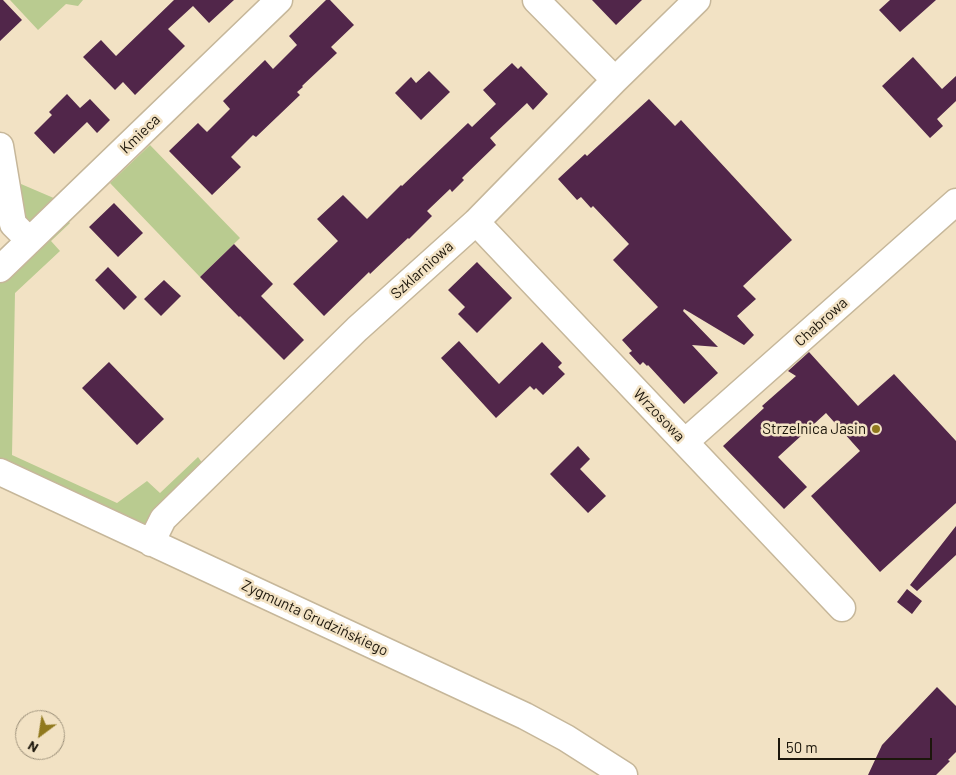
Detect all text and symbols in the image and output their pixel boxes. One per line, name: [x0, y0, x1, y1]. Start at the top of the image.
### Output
street label: Kmieca: [116, 111, 164, 157]
street label: Szklarniowa: [387, 237, 457, 303]
street label: Chabrowa: [791, 294, 851, 350]
street label: Wrzosowa: [629, 385, 689, 445]
place label: Strzelnica Jasin: [762, 420, 866, 438]
marker: Strzelnica Jasin: [870, 423, 882, 435]
street label: Zygmunta Grudzińskiego: [239, 576, 391, 660]
north arrow: [15, 710, 65, 760]
scale bar: [781, 728, 935, 760]
text: N: [24, 738, 41, 757]
text: 50 m: [786, 738, 818, 756]

